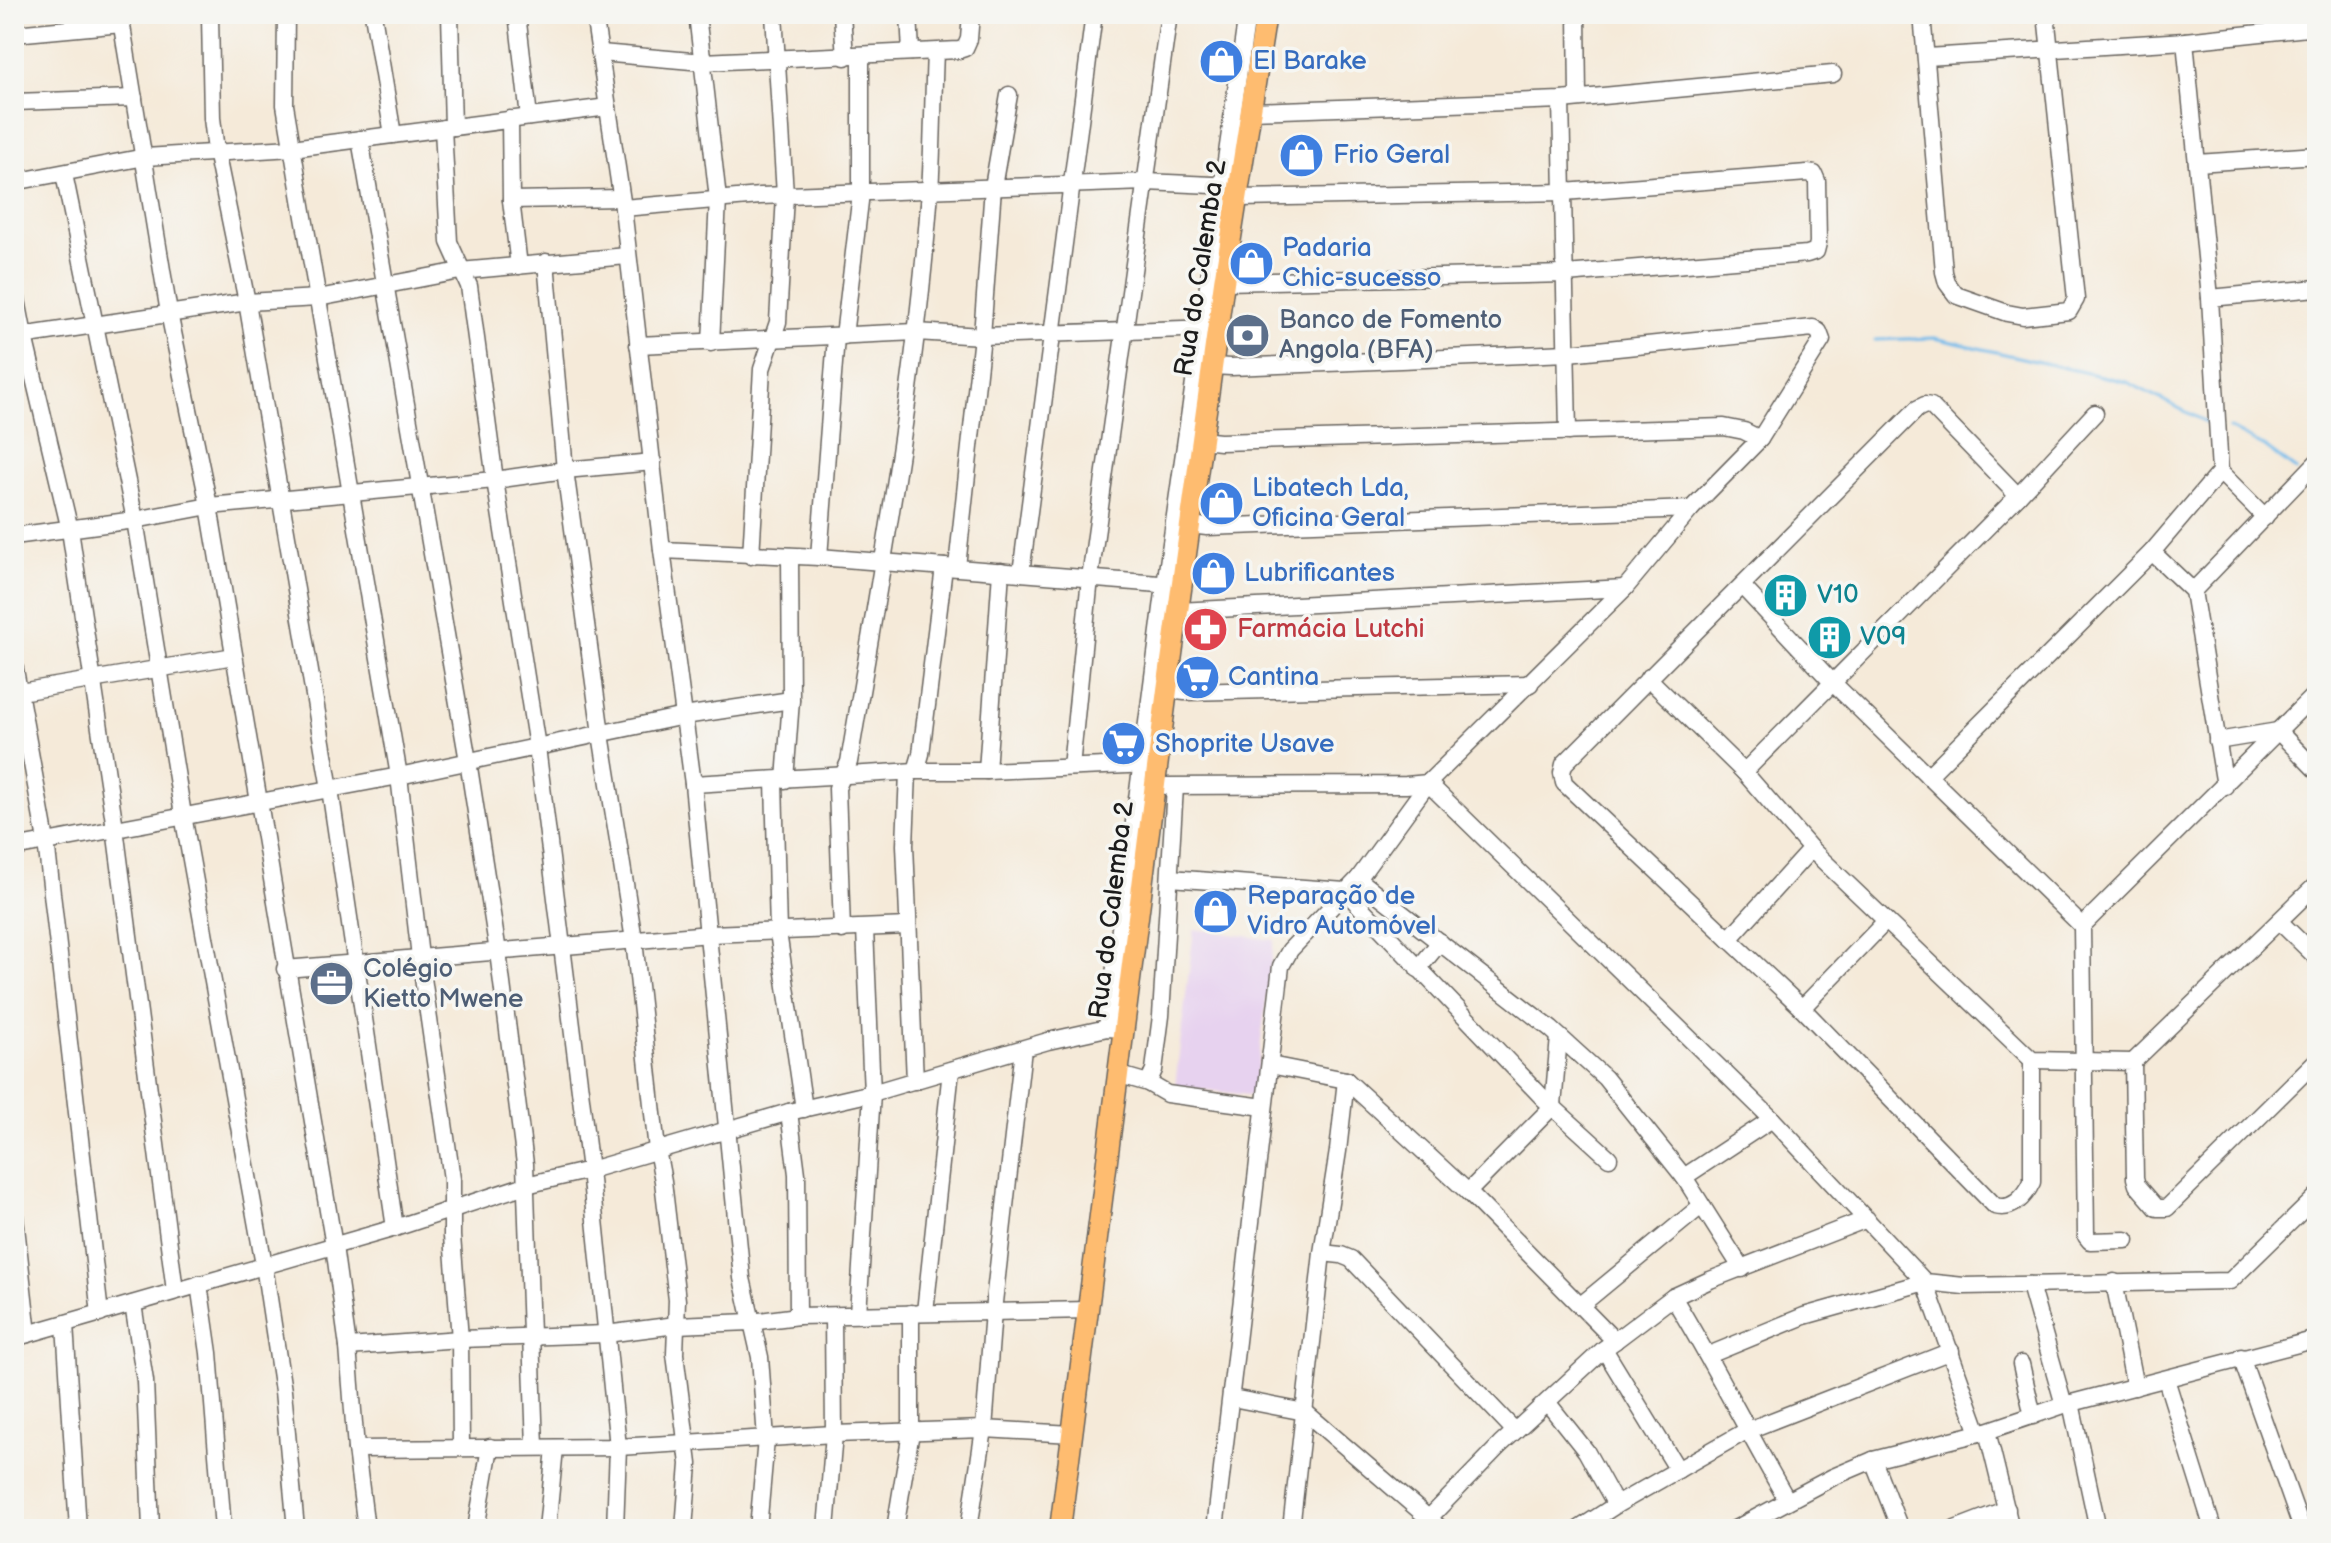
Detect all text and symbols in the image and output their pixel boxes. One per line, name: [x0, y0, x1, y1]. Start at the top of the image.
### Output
shop icon: El Barake: [1198, 37, 1246, 85]
place label: El Barake: [1253, 46, 1367, 77]
shop icon: Frio Geral: [1278, 131, 1326, 179]
place label: Frio Geral: [1333, 140, 1450, 171]
street label: Rua do Calemba 2: [1169, 157, 1234, 379]
place label: Padaria Chic-sucesso: [1282, 233, 1441, 294]
shop icon: Padaria Chic-sucesso: [1227, 239, 1275, 287]
place label: Banco de Fomento Angola (BFA): [1279, 305, 1502, 366]
bank icon: Banco de Fomento Angola (BFA): [1224, 311, 1272, 359]
place label: Libatech Lda, Oficina Geral: [1252, 473, 1409, 534]
shop icon: Libatech Lda, Oficina Geral: [1197, 479, 1245, 527]
shop icon: Lubrificantes: [1189, 549, 1237, 597]
place label: Lubrificantes: [1244, 558, 1395, 589]
building icon: V10: [1762, 571, 1810, 619]
place label: V10: [1817, 580, 1858, 611]
pharmacy icon: Farmácia Lutchi: [1182, 605, 1230, 653]
building icon: V09: [1805, 613, 1853, 661]
place label: Farmácia Lutchi: [1237, 614, 1425, 645]
place label: V09: [1860, 622, 1906, 653]
supermarket icon: Cantina: [1173, 653, 1221, 701]
place label: Cantina: [1228, 662, 1319, 693]
supermarket icon: Shoprite Usave: [1100, 720, 1148, 768]
place label: Shoprite Usave: [1155, 729, 1334, 760]
street label: Rua do Calemba 2: [1083, 799, 1141, 1021]
place label: Reparação de Vidro Automóvel: [1247, 881, 1436, 942]
shop icon: Reparação de Vidro Automóvel: [1192, 887, 1240, 935]
place label: Colégio Kietto Mwene: [363, 954, 523, 1015]
office icon: Colégio Kietto Mwene: [308, 960, 356, 1008]

